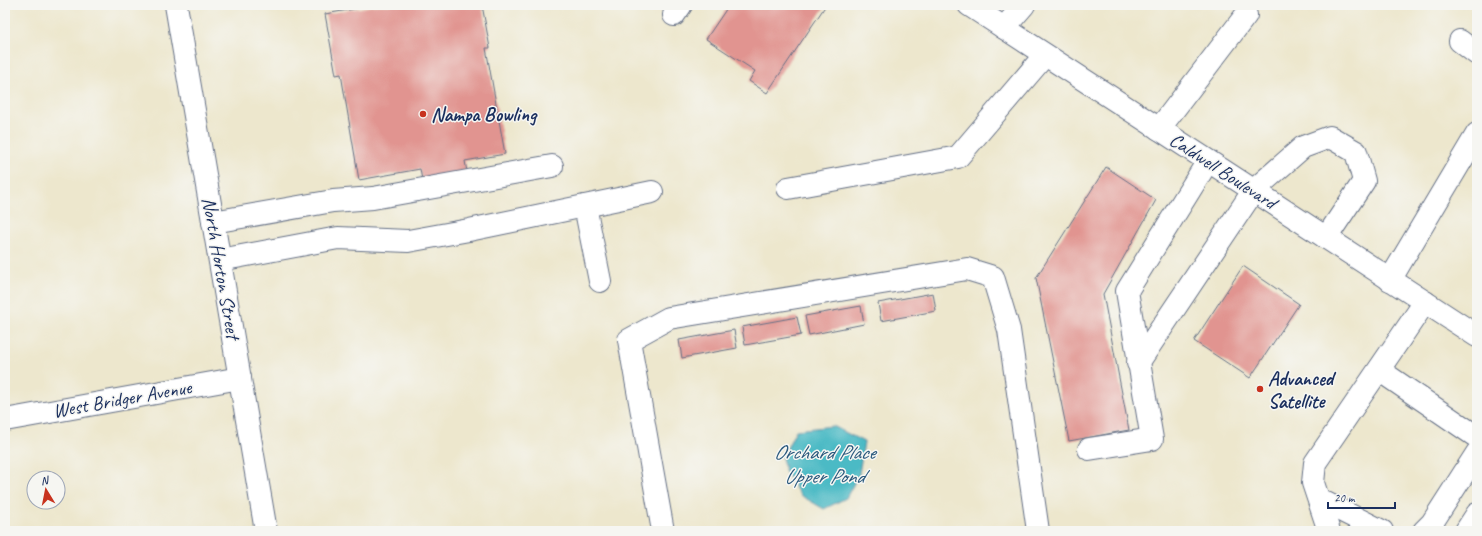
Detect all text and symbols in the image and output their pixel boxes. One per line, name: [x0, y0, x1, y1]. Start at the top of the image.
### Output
place label: Nampa Bowling: [431, 102, 538, 127]
marker: Nampa Bowling: [418, 109, 428, 119]
street label: Caldwell Boulevard: [1165, 127, 1284, 217]
street label: North Horton Street: [196, 195, 246, 344]
place label: Advanced Satellite: [1268, 366, 1337, 414]
street label: West Bridger Avenue: [51, 374, 195, 423]
marker: Advanced Satellite: [1255, 384, 1265, 394]
water label: Orchard Place Upper Pond: [774, 439, 878, 489]
north arrow: [26, 470, 66, 510]
text: N: [40, 472, 51, 488]
scale bar: [1328, 484, 1395, 510]
text: 20 m: [1334, 490, 1356, 506]

